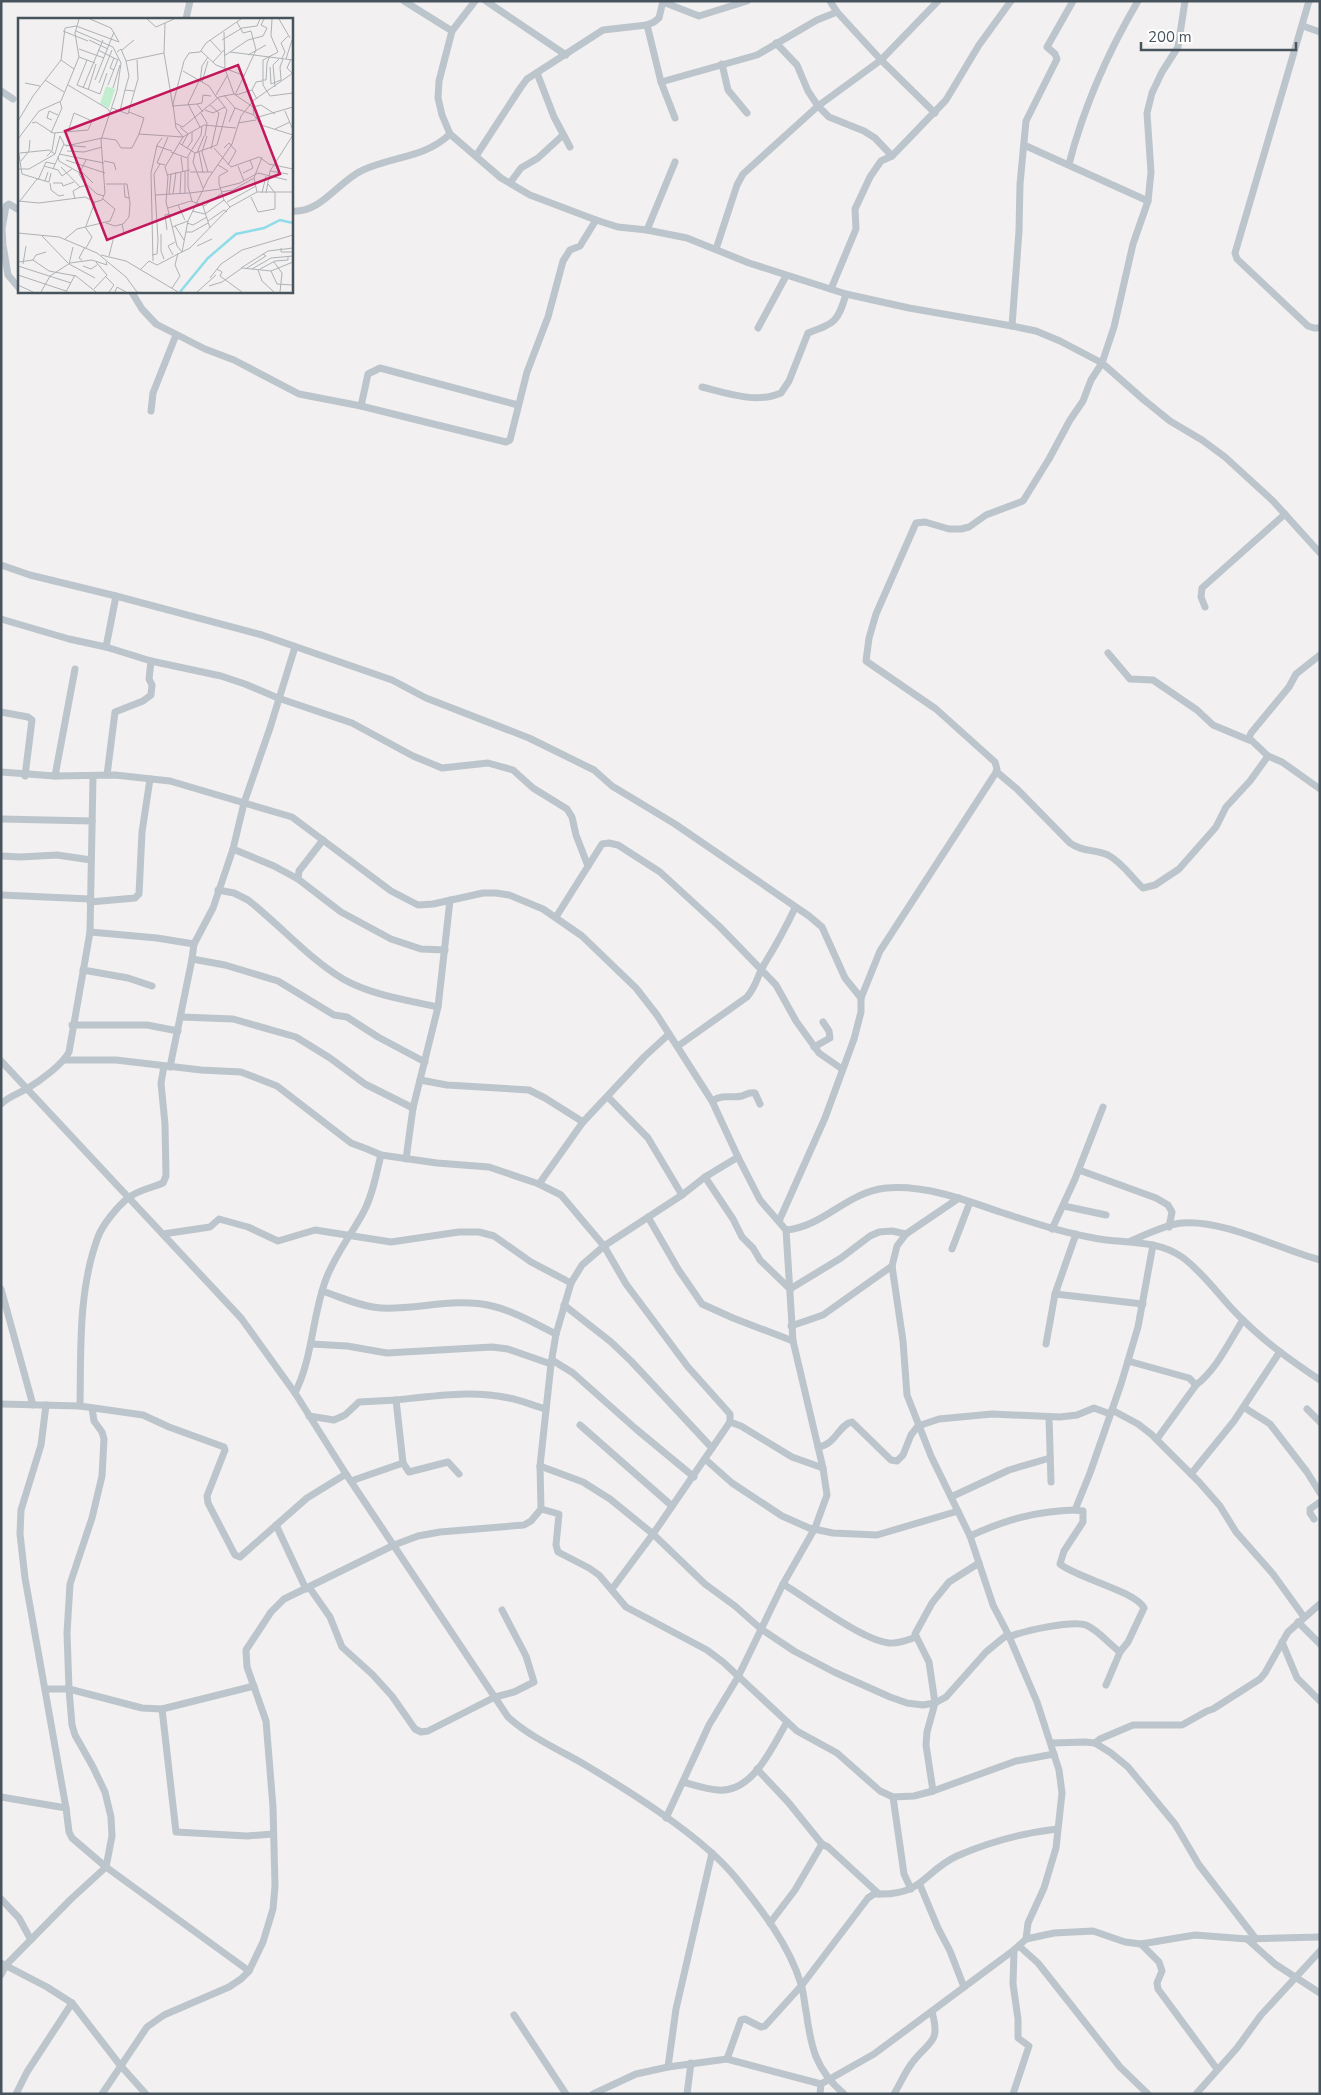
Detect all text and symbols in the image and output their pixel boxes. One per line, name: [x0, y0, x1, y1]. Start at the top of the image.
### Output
inset map: [18, 18, 292, 292]
scale bar: [1141, 20, 1296, 52]
text: 200 m: [1148, 27, 1192, 47]

